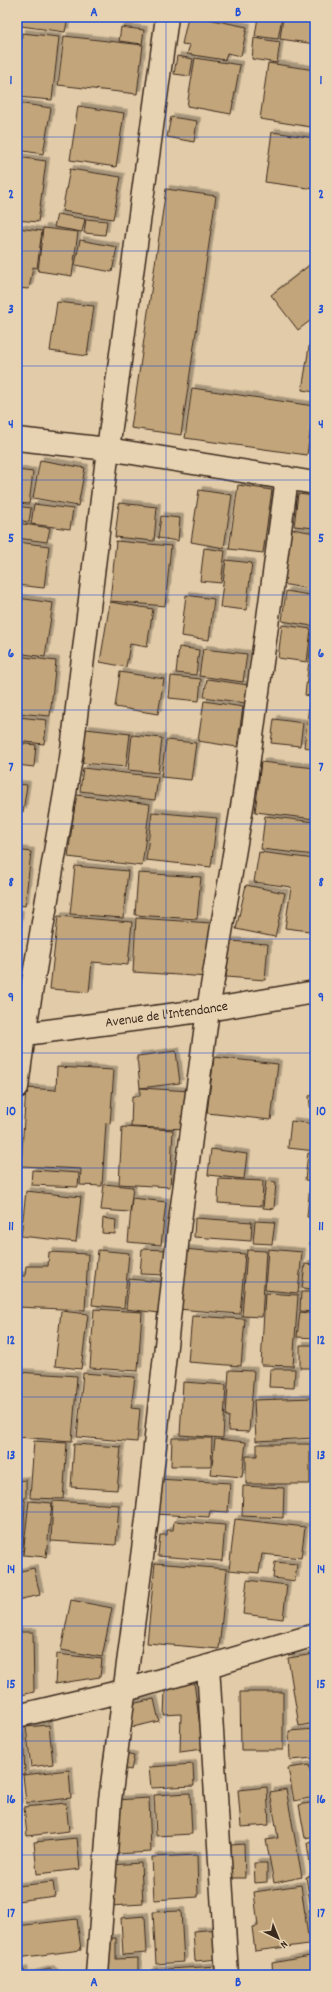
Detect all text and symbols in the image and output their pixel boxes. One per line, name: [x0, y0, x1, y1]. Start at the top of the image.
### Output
text: A: [90, 4, 98, 23]
text: B: [235, 4, 241, 23]
text: 1: [10, 72, 13, 91]
text: 1: [320, 72, 323, 91]
text: 2: [8, 186, 14, 205]
text: 2: [318, 186, 324, 205]
text: 3: [8, 301, 14, 320]
text: 3: [318, 301, 324, 320]
text: 4: [8, 416, 14, 435]
text: 4: [318, 416, 324, 435]
text: 5: [8, 530, 14, 549]
text: 5: [318, 530, 324, 549]
text: 6: [8, 645, 15, 664]
text: 6: [318, 645, 325, 664]
text: 7: [9, 759, 14, 778]
text: 7: [319, 759, 324, 778]
text: 8: [8, 874, 14, 893]
text: 8: [318, 874, 324, 893]
text: 9: [8, 989, 14, 1008]
text: 9: [318, 989, 324, 1008]
street label: Avenue de l'Intendance: [104, 997, 230, 1033]
text: 10: [6, 1103, 16, 1122]
text: 10: [316, 1103, 326, 1122]
text: 11: [8, 1218, 14, 1237]
text: 11: [318, 1218, 324, 1237]
text: 12: [7, 1332, 16, 1351]
text: 12: [317, 1332, 326, 1351]
text: 13: [7, 1447, 16, 1466]
text: 13: [317, 1447, 326, 1466]
text: 14: [7, 1561, 15, 1580]
text: 14: [317, 1561, 325, 1580]
text: 15: [7, 1676, 15, 1695]
text: 15: [317, 1676, 325, 1695]
text: 16: [6, 1791, 16, 1810]
text: 16: [316, 1791, 326, 1810]
text: 17: [7, 1905, 15, 1924]
text: 17: [317, 1905, 325, 1924]
north arrow: [258, 1918, 298, 1958]
text: N: [276, 1936, 291, 1952]
text: A: [90, 1974, 98, 1992]
text: B: [235, 1974, 241, 1992]

